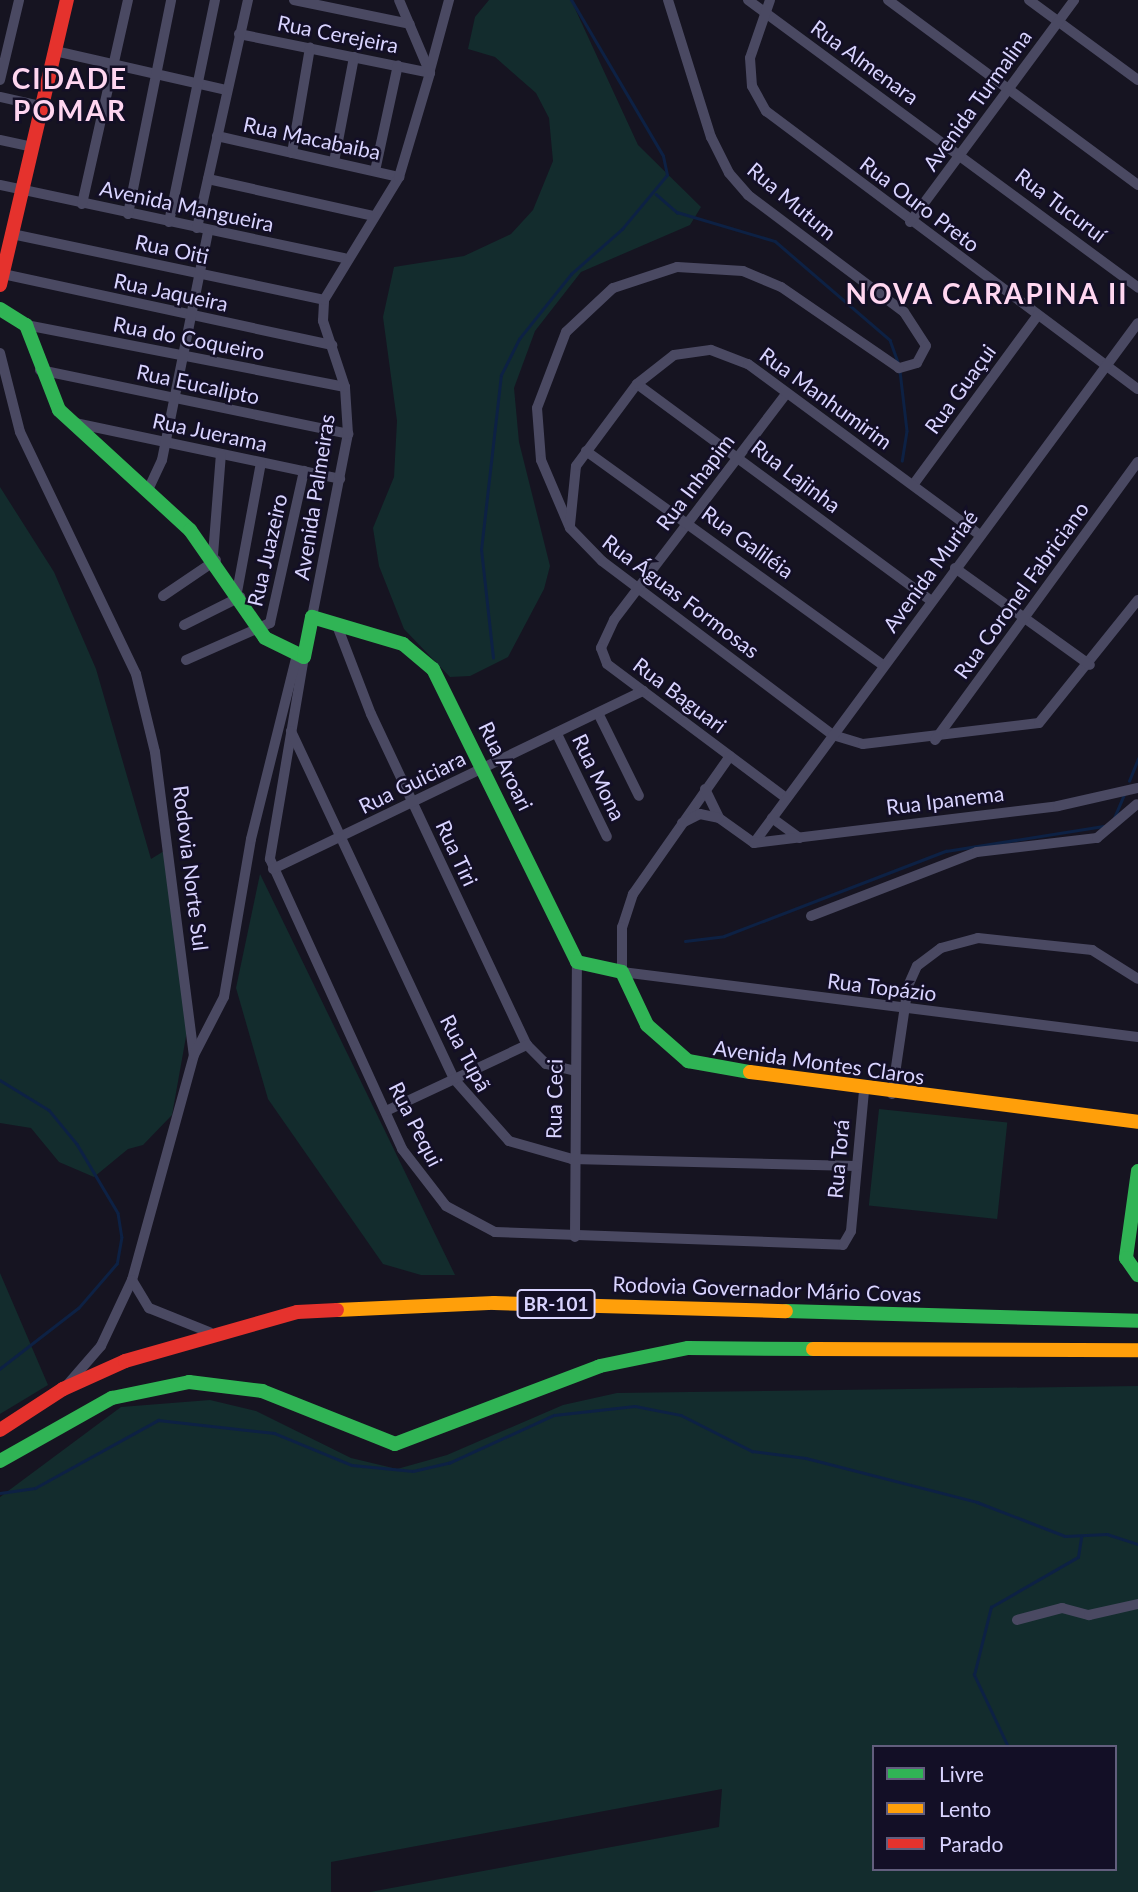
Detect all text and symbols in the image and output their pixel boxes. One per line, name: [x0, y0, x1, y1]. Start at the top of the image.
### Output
street label: Rua Cerejeira: [275, 10, 401, 58]
street label: Rua Almenara: [806, 14, 924, 110]
street label: Avenida Turmalina: [917, 24, 1037, 176]
district label: CIDADE POMAR: [13, 61, 127, 127]
street label: Rua Macabaiba: [241, 111, 383, 165]
street label: Rua Ouro Preto: [855, 151, 985, 257]
street label: Rua Mutum: [743, 157, 841, 245]
street label: Rua Tucuruí: [1010, 162, 1112, 248]
street label: Avenida Mangueira: [98, 175, 276, 237]
street label: Rua Oiti: [133, 229, 211, 269]
street label: Rua Jaqueira: [111, 268, 231, 316]
district label: NOVA CARAPINA II: [846, 276, 1128, 310]
street label: Rua do Coqueiro: [111, 311, 267, 365]
street label: Rua Guaçui: [919, 339, 1001, 439]
street label: Rua Manhumirim: [755, 342, 897, 454]
street label: Rua Eucalipto: [134, 359, 262, 409]
street label: Rua Juerama: [150, 407, 270, 457]
street label: Avenida Palmeiras: [288, 412, 340, 582]
street label: Rua Inhapim: [651, 429, 739, 535]
street label: Rua Lajinha: [746, 434, 846, 518]
street label: Rua Juazeiro: [242, 491, 292, 609]
street label: Rua Coronel Fabriciano: [948, 497, 1094, 683]
street label: Rua Galiléia: [697, 500, 799, 584]
street label: Avenida Muriaé: [877, 505, 983, 637]
street label: Rua Águas Formosas: [597, 529, 765, 663]
street label: Rua Baguari: [629, 652, 731, 738]
street label: Rua Aroari: [473, 717, 539, 815]
street label: Rua Mona: [567, 729, 631, 825]
street label: Rua Guiciara: [355, 745, 469, 819]
street label: Rua Ipanema: [885, 780, 1005, 820]
street label: Rodovia Norte Sul: [168, 784, 214, 952]
street label: Rua Tiri: [431, 816, 483, 890]
street label: Rua Topázio: [826, 968, 938, 1006]
street label: Rua Tupã: [435, 1010, 497, 1096]
street label: Avenida Montes Claros: [712, 1035, 926, 1089]
street label: Rua Ceci: [541, 1059, 567, 1139]
street label: Rua Pequi: [384, 1077, 448, 1171]
street label: Rua Torá: [822, 1118, 854, 1200]
street label: Rodovia Governador Mário Covas: [612, 1271, 922, 1307]
road number: BR-101: [516, 1288, 596, 1320]
legend: [872, 1745, 1117, 1871]
text: Livre: [939, 1761, 984, 1786]
text: Lento: [939, 1796, 991, 1821]
text: Parado: [939, 1831, 1003, 1856]

